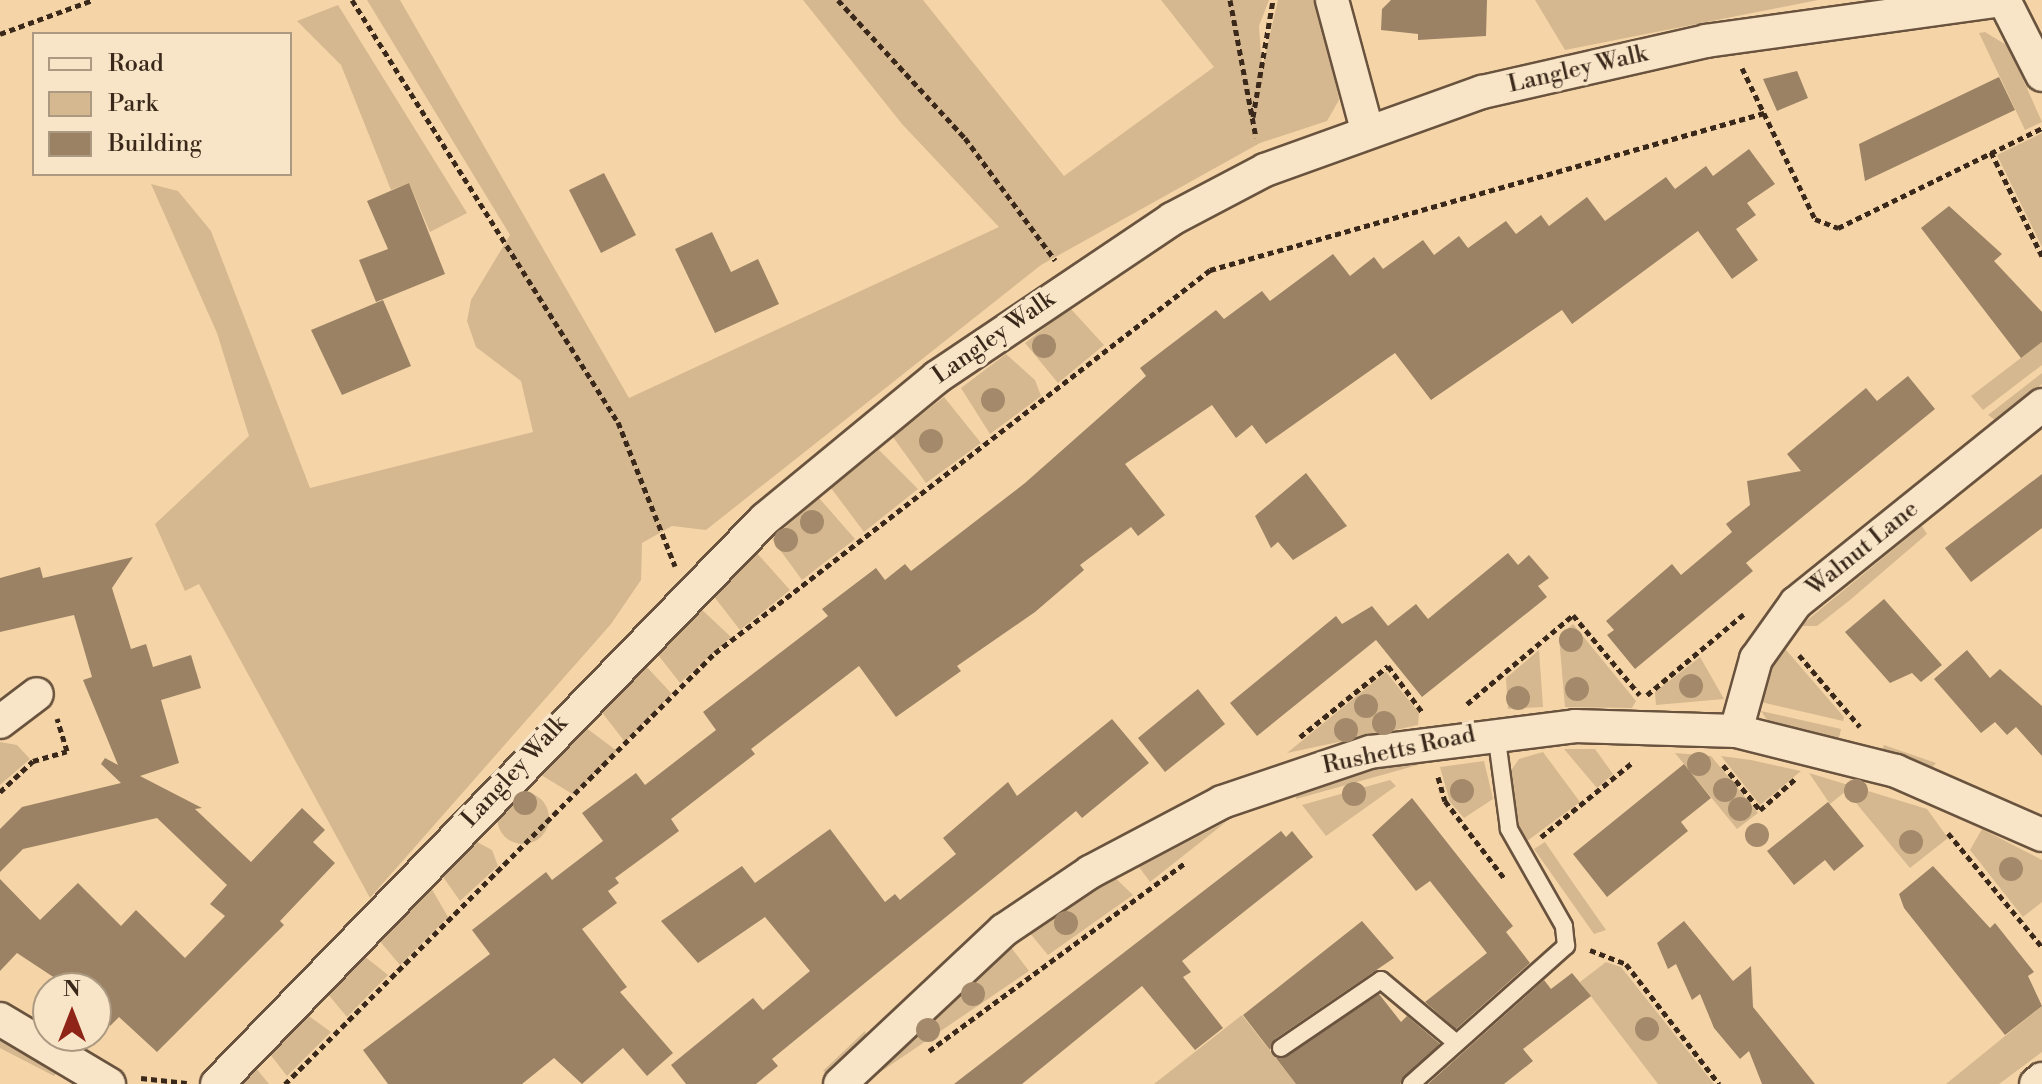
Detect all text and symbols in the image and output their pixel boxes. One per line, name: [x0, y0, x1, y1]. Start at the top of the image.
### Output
legend: [32, 32, 292, 176]
street label: Langley Walk: [1505, 40, 1651, 100]
text: Road: [108, 49, 164, 79]
text: Park: [108, 89, 158, 119]
text: Building: [108, 129, 202, 159]
street label: Langley Walk: [927, 285, 1061, 391]
street label: Walnut Lane: [1801, 495, 1925, 603]
street label: Langley Walk: [456, 710, 574, 834]
street label: Rushetts Road: [1320, 721, 1478, 781]
north arrow: [32, 972, 112, 1052]
text: N: [63, 976, 81, 1003]

